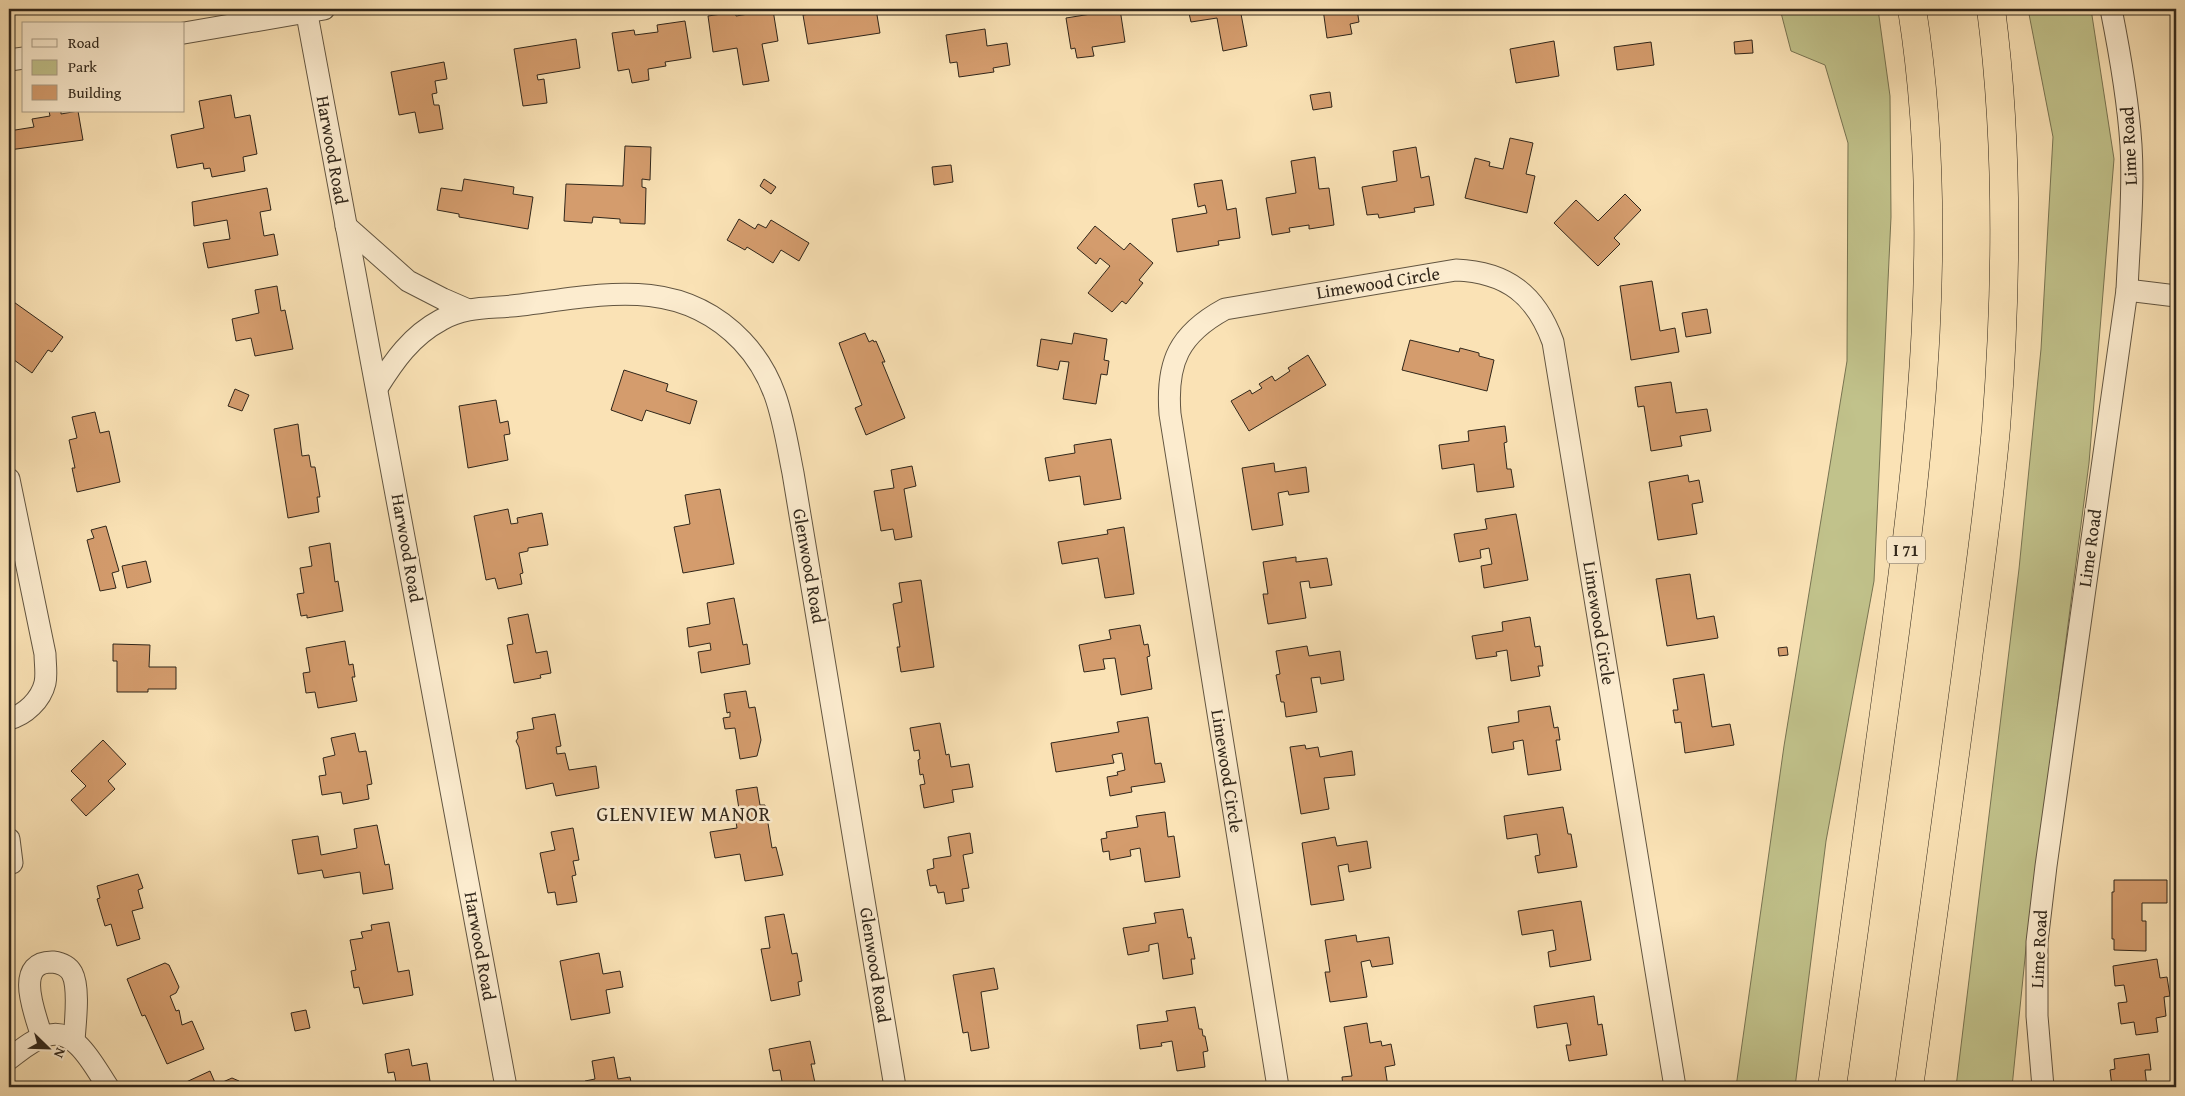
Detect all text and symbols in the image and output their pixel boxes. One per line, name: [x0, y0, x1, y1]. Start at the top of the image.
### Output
legend: [22, 22, 185, 112]
text: Road: [68, 32, 99, 53]
text: Park: [68, 56, 97, 77]
text: Building: [68, 82, 122, 103]
street label: Harwood Road: [310, 93, 355, 207]
street label: Lime Road: [2113, 106, 2144, 186]
street label: Limewood Circle: [1314, 259, 1442, 306]
street label: Harwood Road: [385, 491, 430, 605]
street label: Glenwood Road: [786, 506, 833, 626]
street label: Lime Road: [2071, 507, 2108, 589]
road number: I 71: [1887, 536, 1925, 564]
street label: Limewood Circle: [1576, 559, 1623, 687]
street label: Limewood Circle: [1204, 707, 1251, 835]
district label: GLENVIEW MANOR: [597, 799, 771, 828]
street label: Harwood Road: [458, 889, 503, 1003]
street label: Glenwood Road: [853, 905, 898, 1025]
street label: Lime Road: [2023, 909, 2054, 989]
north arrow: [22, 1024, 72, 1074]
text: N: [49, 1045, 71, 1062]

